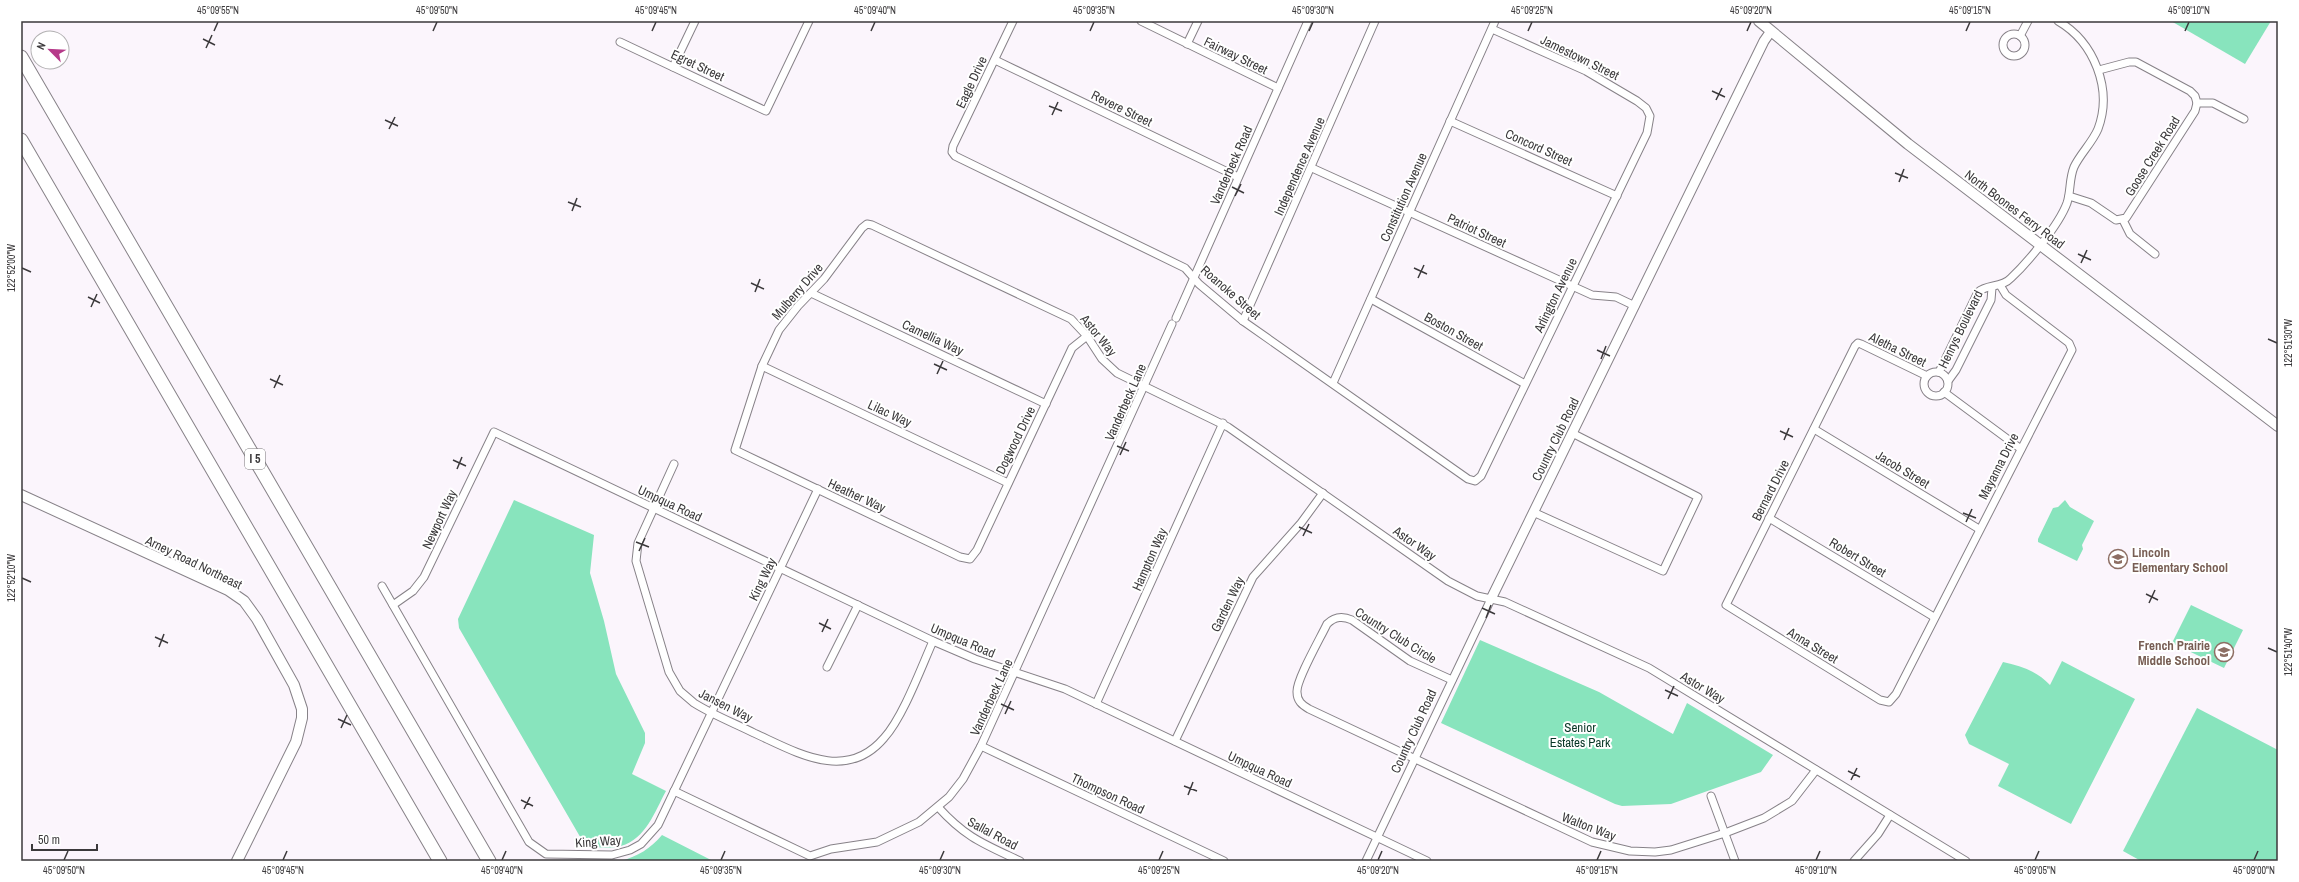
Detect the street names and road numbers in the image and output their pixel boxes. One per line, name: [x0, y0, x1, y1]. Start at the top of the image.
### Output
street label: Jamestown Street: [1538, 31, 1622, 84]
street label: Fairway Street: [1201, 33, 1270, 78]
street label: Egret Street: [668, 46, 727, 85]
street label: Eagle Drive: [952, 53, 991, 111]
street label: Revere Street: [1088, 86, 1155, 131]
street label: Goose Creek Road: [2121, 113, 2184, 199]
street label: Independence Avenue: [1270, 114, 1329, 218]
street label: Vanderbeck Road: [1206, 123, 1256, 207]
street label: Concord Street: [1503, 125, 1575, 170]
street label: Constitution Avenue: [1376, 150, 1431, 244]
street label: North Boones Ferry Road: [1961, 166, 2068, 253]
street label: Patriot Street: [1445, 209, 1509, 251]
street label: Arlington Avenue: [1530, 255, 1581, 336]
street label: Mulberry Drive: [768, 259, 827, 323]
street label: Roanoke Street: [1197, 262, 1264, 323]
street label: Henrys Boulevard: [1934, 287, 1987, 371]
street label: Boston Street: [1421, 308, 1486, 355]
street label: Astor Way: [1076, 310, 1121, 360]
street label: Camellia Way: [899, 316, 967, 359]
street label: Aletha Street: [1865, 328, 1929, 371]
street label: Vanderbeck Lane: [1101, 361, 1150, 443]
street label: Country Club Road: [1528, 395, 1583, 484]
street label: Lilac Way: [865, 396, 915, 431]
street label: Dogwood Drive: [992, 403, 1039, 477]
street label: Mayanna Drive: [1974, 430, 2022, 502]
street label: Jacob Street: [1873, 447, 1933, 492]
road number: I 5: [245, 449, 265, 469]
street label: Bernard Drive: [1748, 457, 1793, 524]
street label: Heather Way: [825, 475, 889, 516]
street label: Umpqua Road: [635, 481, 705, 526]
street label: Newport Way: [418, 486, 461, 552]
street label: Astor Way: [1389, 522, 1440, 565]
street label: Hampton Way: [1128, 524, 1171, 593]
street label: Arney Road Northeast: [142, 531, 245, 593]
street label: Robert Street: [1826, 534, 1889, 581]
street label: King Way: [745, 554, 780, 604]
street label: Garden Way: [1207, 573, 1248, 635]
street label: Country Club Circle: [1352, 604, 1440, 667]
street label: Umpqua Road: [928, 619, 998, 662]
street label: Anna Street: [1783, 623, 1841, 667]
street label: Vanderbeck Lane: [966, 656, 1017, 738]
street label: Astor Way: [1677, 667, 1729, 708]
street label: Jansen Way: [696, 685, 756, 727]
street label: Country Club Road: [1387, 686, 1440, 776]
street label: Umpqua Road: [1225, 747, 1295, 792]
street label: Thompson Road: [1068, 769, 1147, 818]
street label: Walton Way: [1559, 808, 1619, 845]
street label: Sallal Road: [965, 813, 1021, 854]
street label: King Way: [575, 831, 622, 852]

